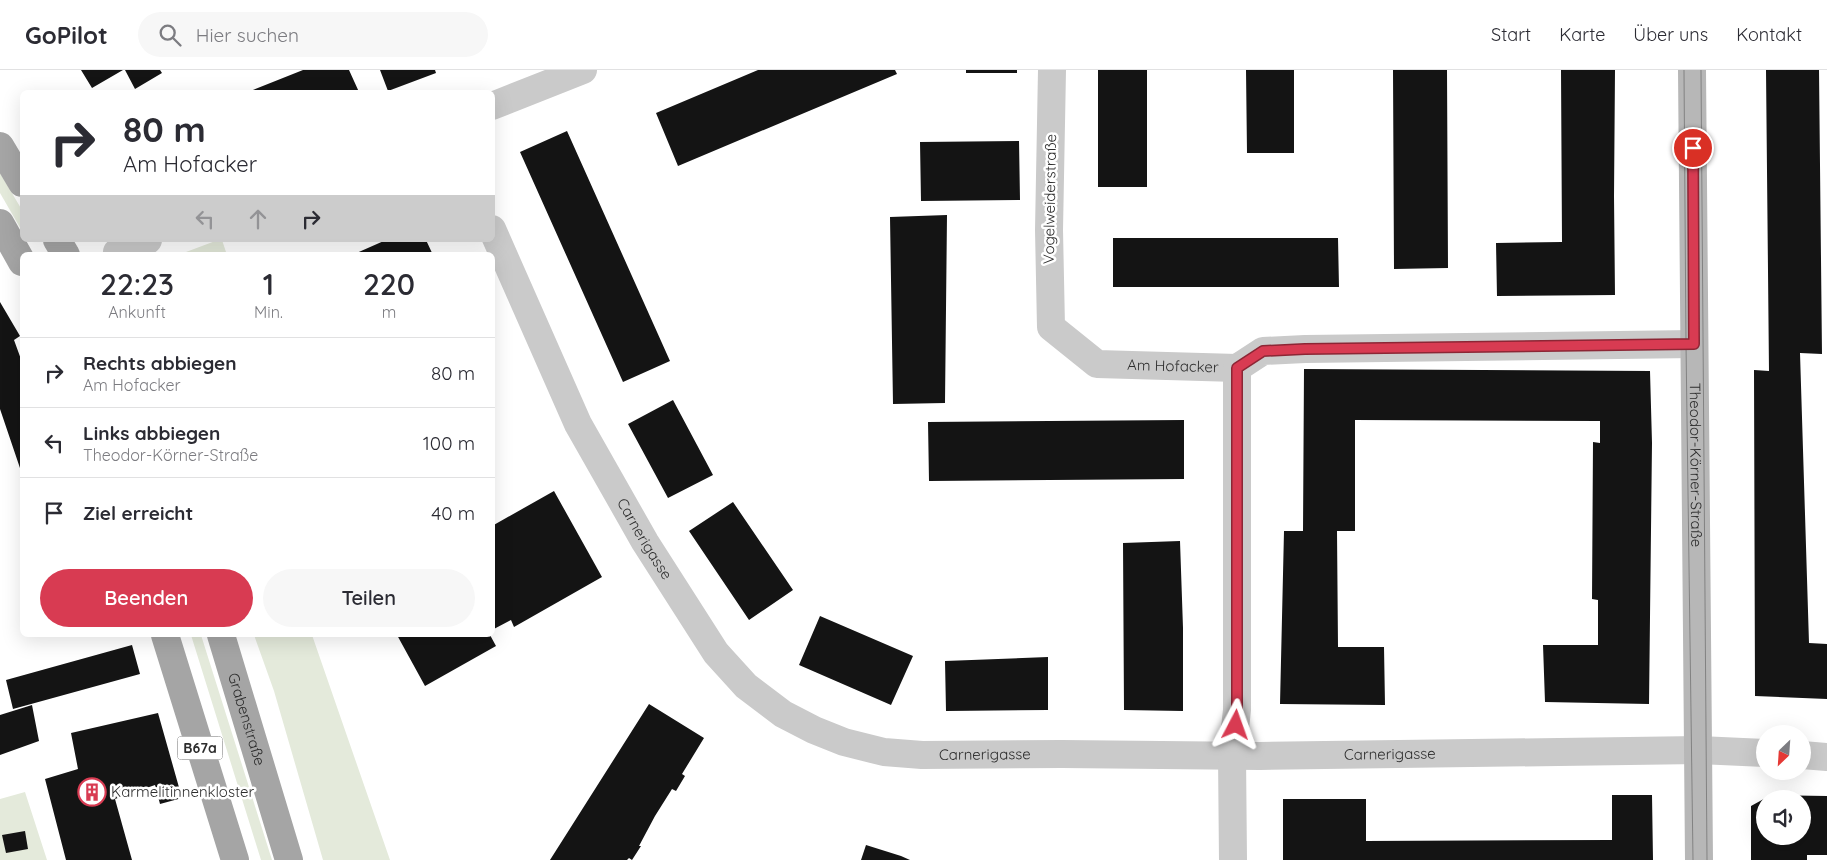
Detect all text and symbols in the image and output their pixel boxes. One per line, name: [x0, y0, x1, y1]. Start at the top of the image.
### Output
search box: [138, 12, 488, 57]
text: GoPilot: [25, 20, 108, 50]
icon: search: [156, 21, 184, 49]
text: Hier suchen: [196, 23, 299, 47]
text: Start: [1491, 23, 1531, 46]
text: Karte: [1559, 23, 1605, 46]
text: Über uns: [1633, 23, 1708, 46]
text: Kontakt: [1736, 23, 1802, 46]
text: 80 m: [123, 107, 206, 151]
icon: right: [40, 110, 105, 175]
pin: [1672, 127, 1714, 169]
street label: Vogelweiderstraße: [1039, 134, 1060, 264]
icon: arrive: [1679, 134, 1707, 162]
text: Am Hofacker: [123, 150, 257, 178]
icon: left: [191, 205, 219, 233]
icon: ahead: [244, 205, 272, 233]
icon: right: [297, 205, 325, 233]
text: 22:23: [100, 265, 174, 303]
text: 1: [263, 265, 274, 303]
text: 220: [363, 265, 415, 303]
text: Ankunft: [108, 302, 166, 322]
text: Min.: [254, 302, 283, 322]
text: m: [382, 302, 396, 322]
text: Rechts abbiegen: [83, 351, 236, 375]
street label: Am Hofacker: [1127, 355, 1219, 376]
icon: right: [40, 359, 68, 387]
text: 80 m: [431, 361, 475, 385]
text: Am Hofacker: [83, 375, 181, 395]
street label: Theodor-Körner-Straße: [1686, 383, 1706, 547]
text: Links abbiegen: [83, 421, 220, 445]
icon: left: [40, 429, 68, 457]
text: 100 m: [423, 431, 475, 455]
text: Theodor-Körner-Straße: [83, 445, 258, 465]
street label: Carnerigasse: [613, 495, 677, 583]
icon: arrive: [40, 499, 68, 527]
text: Ziel erreicht: [83, 501, 193, 525]
text: 40 m: [431, 501, 475, 525]
button: Beenden: [40, 569, 253, 627]
button: Teilen: [263, 569, 475, 627]
street label: Grabenstraße: [224, 670, 270, 768]
position arrow: [1209, 698, 1261, 750]
north arrow: [1756, 725, 1811, 780]
map controls: [1756, 725, 1811, 845]
road number: B67a: [178, 736, 222, 760]
street label: Carnerigasse: [939, 744, 1031, 764]
street label: Carnerigasse: [1344, 744, 1436, 764]
building icon: Karmelitinnenkloster: [77, 777, 107, 807]
place label: Karmelitinnenkloster: [111, 782, 254, 801]
button: sound: [1756, 790, 1811, 845]

